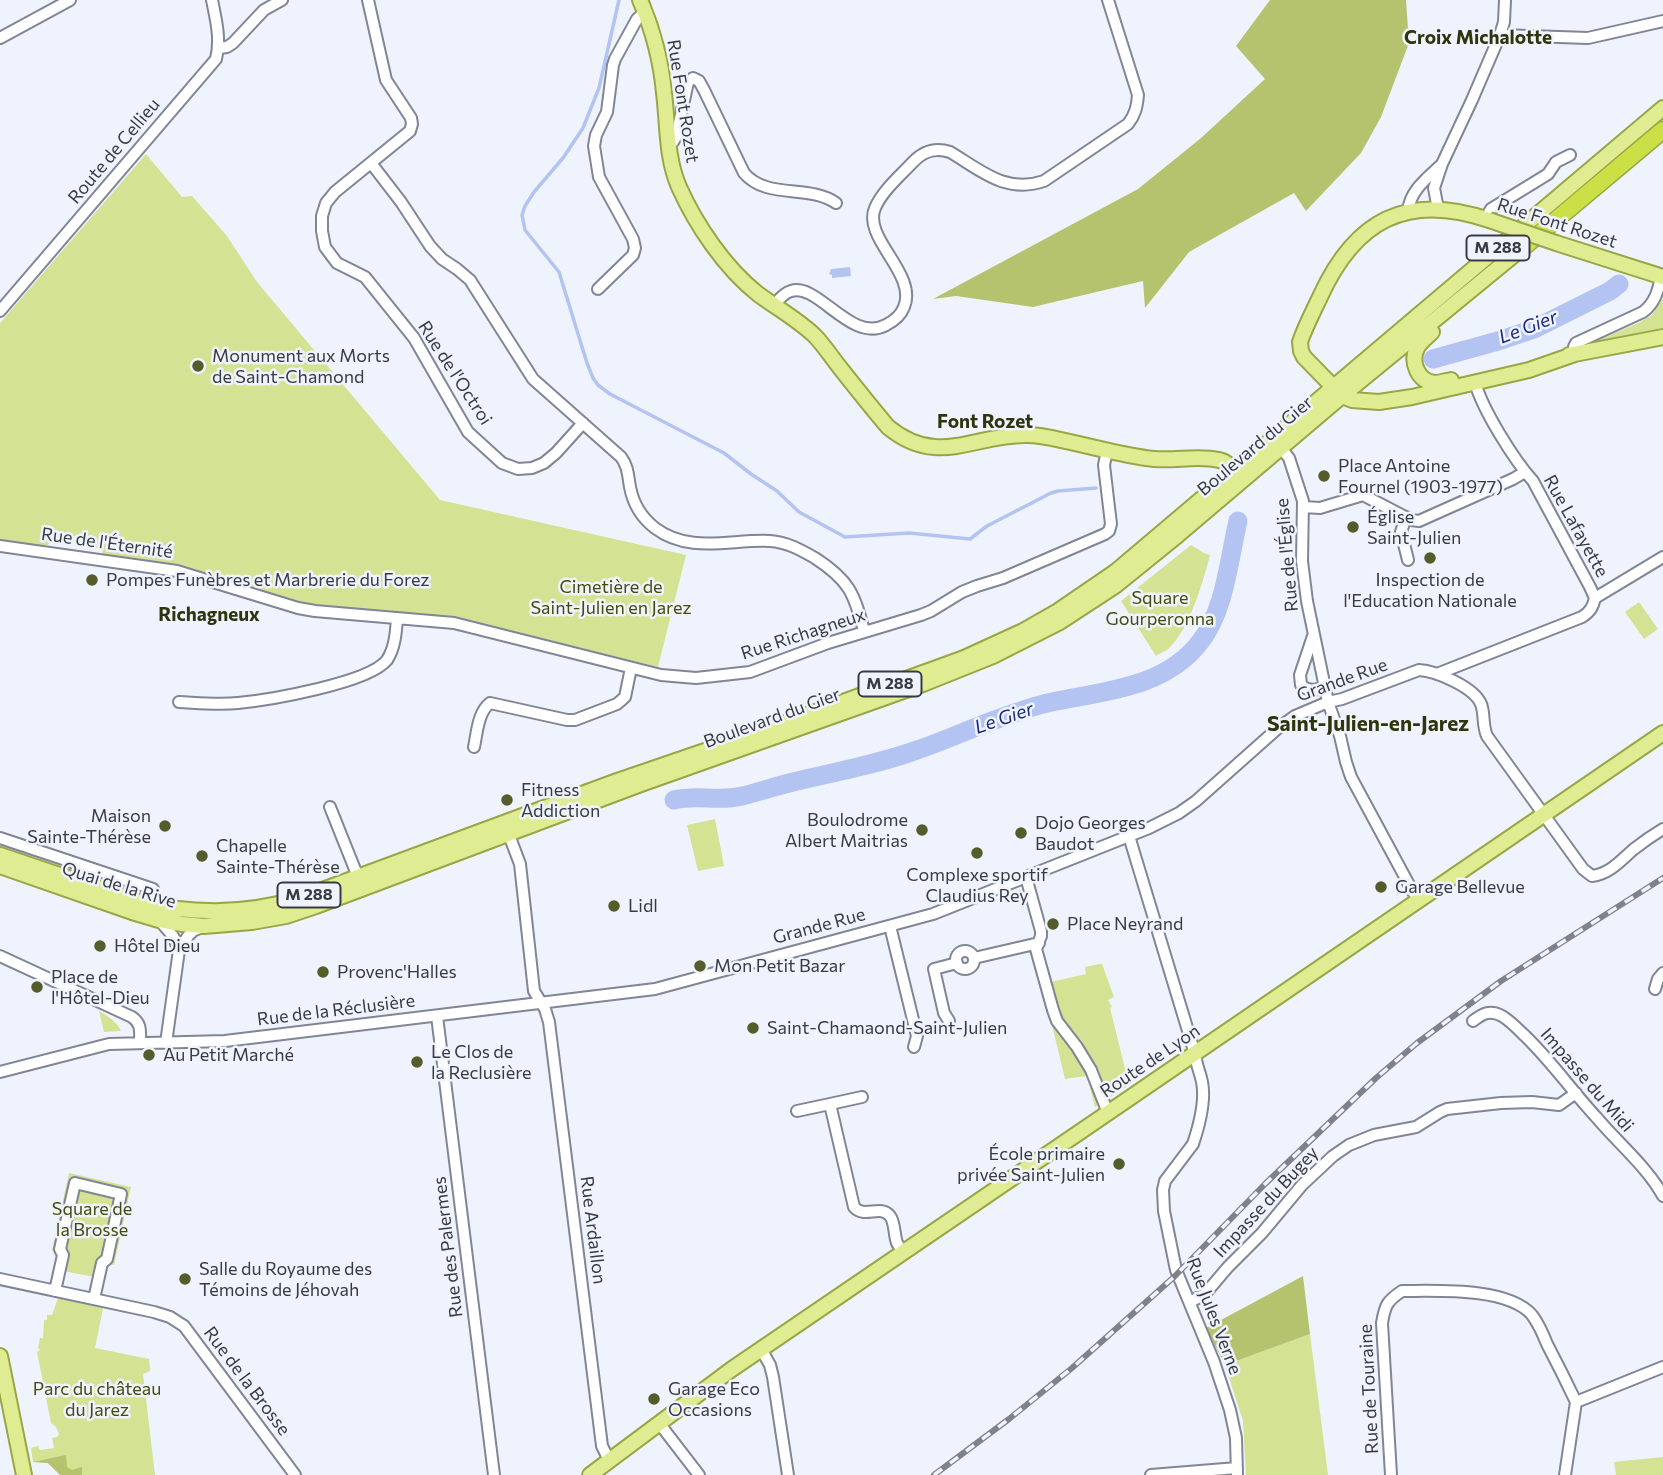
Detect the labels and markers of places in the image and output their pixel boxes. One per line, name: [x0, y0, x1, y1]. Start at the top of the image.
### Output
place label: Monument aux Morts de Saint-Chamond: [212, 345, 390, 388]
marker: Monument aux Morts de Saint-Chamond: [190, 358, 206, 374]
place label: Place Antoine Fournel (1903-1977): [1338, 455, 1503, 498]
marker: Place Antoine Fournel (1903-1977): [1316, 468, 1332, 484]
place label: Église Saint-Julien: [1367, 506, 1461, 548]
marker: Église Saint-Julien: [1345, 519, 1361, 535]
marker: Inspection de l'Education Nationale: [1422, 550, 1438, 566]
place label: Pompes Funèbres et Marbrerie du Forez: [106, 569, 429, 591]
place label: Inspection de l'Education Nationale: [1343, 569, 1517, 612]
marker: Pompes Funèbres et Marbrerie du Forez: [84, 572, 100, 588]
place label: Fitness Addiction: [521, 779, 600, 822]
marker: Fitness Addiction: [499, 792, 515, 808]
place label: Maison Sainte-Thérèse: [27, 805, 151, 848]
place label: Boulodrome Albert Maitrias: [785, 809, 908, 852]
place label: Dojo Georges Baudot: [1035, 812, 1146, 854]
marker: Maison Sainte-Thérèse: [157, 818, 173, 834]
marker: Boulodrome Albert Maitrias: [914, 822, 930, 838]
marker: Dojo Georges Baudot: [1013, 825, 1029, 841]
place label: Chapelle Sainte-Thérèse: [216, 835, 340, 878]
marker: Complexe sportif Claudius Rey: [969, 845, 985, 861]
marker: Chapelle Sainte-Thérèse: [194, 848, 210, 864]
place label: Complexe sportif Claudius Rey: [906, 864, 1048, 906]
place label: Garage Bellevue: [1395, 876, 1525, 898]
marker: Garage Bellevue: [1373, 879, 1389, 895]
place label: Lidl: [628, 895, 658, 917]
marker: Lidl: [606, 898, 622, 914]
place label: Place Neyrand: [1067, 913, 1183, 935]
marker: Place Neyrand: [1045, 916, 1061, 932]
place label: Hôtel Dieu: [114, 935, 200, 957]
marker: Hôtel Dieu: [92, 938, 108, 954]
place label: Mon Petit Bazar: [714, 955, 845, 977]
marker: Mon Petit Bazar: [692, 958, 708, 974]
place label: Provenc'Halles: [337, 961, 457, 983]
marker: Provenc'Halles: [315, 964, 331, 980]
place label: Place de l'Hôtel-Dieu: [51, 966, 150, 1009]
marker: Place de l'Hôtel-Dieu: [29, 979, 45, 995]
place label: Saint-Chamaond-Saint-Julien: [767, 1017, 1007, 1039]
marker: Saint-Chamaond-Saint-Julien: [745, 1020, 761, 1036]
place label: Le Clos de la Reclusière: [431, 1041, 532, 1084]
place label: Au Petit Marché: [163, 1044, 294, 1066]
marker: Au Petit Marché: [141, 1047, 157, 1063]
marker: Le Clos de la Reclusière: [409, 1054, 425, 1070]
place label: École primaire privée Saint-Julien: [957, 1143, 1105, 1186]
marker: École primaire privée Saint-Julien: [1111, 1156, 1127, 1172]
place label: Salle du Royaume des Témoins de Jéhovah: [199, 1258, 372, 1300]
marker: Salle du Royaume des Témoins de Jéhovah: [177, 1271, 193, 1287]
place label: Garage Eco Occasions: [668, 1378, 760, 1420]
marker: Garage Eco Occasions: [646, 1391, 662, 1407]

